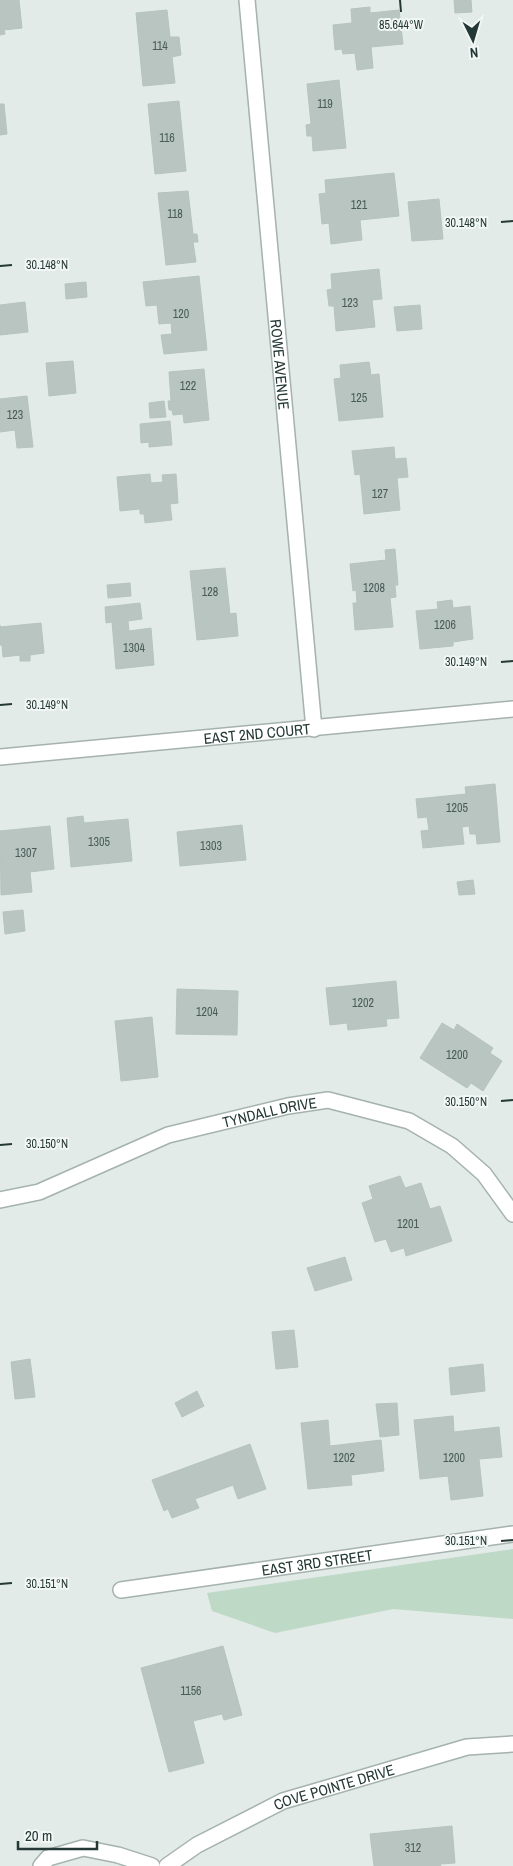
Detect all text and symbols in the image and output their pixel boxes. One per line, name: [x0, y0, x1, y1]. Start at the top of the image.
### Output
north arrow: [448, 15, 498, 65]
text: 85.644°W: [379, 17, 424, 33]
house number: 114: [152, 38, 168, 54]
text: N: [469, 44, 479, 62]
house number: 119: [317, 96, 333, 112]
house number: 116: [159, 130, 175, 146]
house number: 121: [351, 197, 368, 213]
house number: 118: [167, 206, 183, 222]
text: 30.148°N: [445, 215, 487, 231]
text: 30.148°N: [26, 257, 68, 273]
house number: 123: [342, 295, 358, 311]
house number: 120: [173, 306, 189, 322]
street label: ROWE AVENUE: [266, 318, 295, 411]
house number: 122: [180, 378, 196, 394]
house number: 125: [351, 390, 368, 406]
house number: 123: [7, 407, 23, 423]
house number: 127: [372, 486, 389, 502]
house number: 1208: [363, 580, 385, 596]
house number: 128: [202, 584, 218, 600]
house number: 1206: [434, 617, 456, 633]
house number: 1304: [123, 640, 145, 656]
text: 30.149°N: [445, 654, 487, 670]
text: 30.149°N: [26, 697, 68, 713]
street label: EAST 2ND COURT: [203, 717, 312, 748]
house number: 1205: [446, 800, 468, 816]
house number: 1305: [88, 834, 110, 850]
house number: 1303: [200, 838, 222, 854]
house number: 1307: [15, 845, 37, 861]
house number: 1202: [352, 995, 374, 1011]
house number: 1204: [196, 1004, 218, 1020]
house number: 1200: [446, 1047, 468, 1063]
street label: TYNDALL DRIVE: [220, 1091, 318, 1132]
text: 30.150°N: [445, 1094, 487, 1110]
text: 30.150°N: [26, 1136, 68, 1152]
house number: 1201: [397, 1216, 419, 1232]
house number: 1202: [333, 1450, 355, 1466]
house number: 1200: [443, 1450, 465, 1466]
text: 30.151°N: [445, 1533, 487, 1549]
street label: EAST 3RD STREET: [260, 1544, 374, 1580]
text: 30.151°N: [26, 1576, 68, 1592]
house number: 1156: [180, 1683, 202, 1699]
street label: COVE POINTE DRIVE: [269, 1758, 397, 1815]
scale bar: [18, 1818, 96, 1850]
text: 20 m: [25, 1825, 52, 1846]
house number: 312: [405, 1840, 421, 1856]

